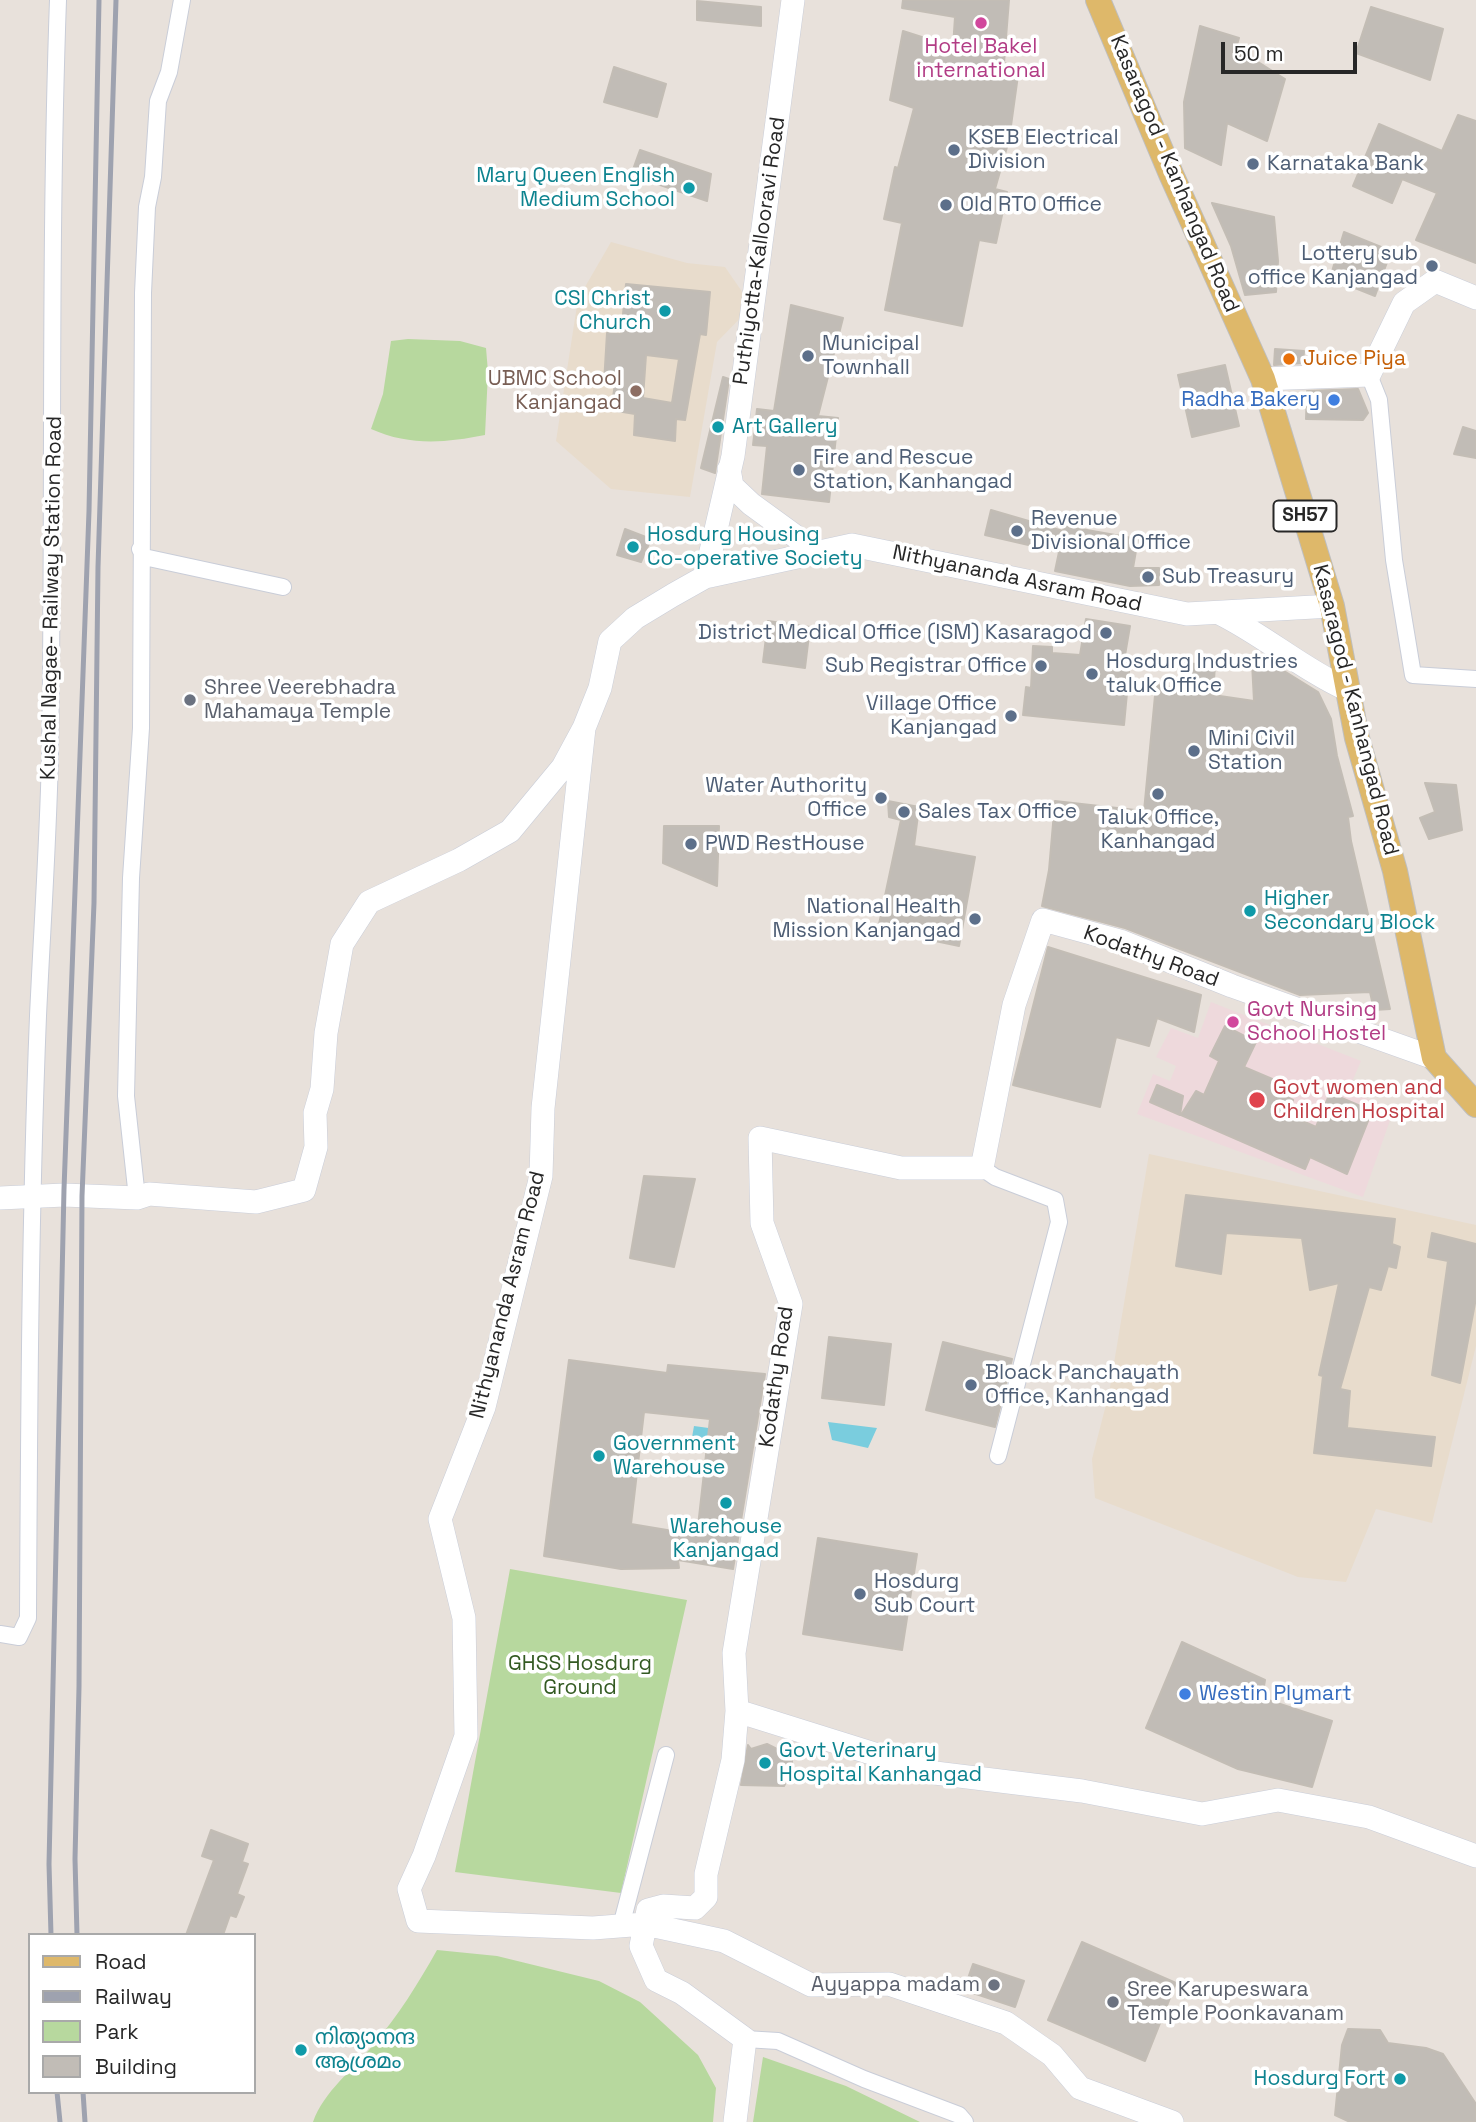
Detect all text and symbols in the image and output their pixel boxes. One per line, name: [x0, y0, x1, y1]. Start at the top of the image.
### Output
marker: Hotel Bakel international: [973, 15, 989, 31]
scale bar: [1224, 28, 1360, 72]
street label: Kasaragod - Kanhangad Road: [1104, 32, 1244, 316]
place label: Hotel Bakel international: [916, 34, 1046, 84]
text: 50 m: [1234, 40, 1284, 67]
street label: Puthiyotta-Kallooravi Road: [729, 115, 791, 387]
place label: KSEB Electrical Division: [968, 125, 1119, 175]
marker: KSEB Electrical Division: [946, 142, 962, 158]
place label: Karnataka Bank: [1267, 151, 1424, 177]
marker: Karnataka Bank: [1245, 156, 1261, 172]
place label: Mary Queen English Medium School: [476, 163, 675, 213]
marker: Mary Queen English Medium School: [681, 180, 697, 196]
place label: Old RTO Office: [960, 192, 1102, 218]
marker: Old RTO Office: [938, 197, 954, 213]
place label: Lottery sub office Kanjangad: [1248, 241, 1418, 291]
marker: Lottery sub office Kanjangad: [1424, 258, 1440, 274]
place label: CSI Christ Church: [554, 286, 651, 336]
marker: CSI Christ Church: [657, 303, 673, 319]
place label: Municipal Townhall: [822, 331, 919, 381]
place label: Juice Piya: [1303, 346, 1406, 372]
marker: Municipal Townhall: [800, 348, 816, 364]
marker: Juice Piya: [1281, 351, 1297, 367]
place label: UBMC School Kanjangad: [488, 366, 622, 416]
marker: UBMC School Kanjangad: [628, 383, 644, 399]
place label: Radha Bakery: [1181, 387, 1320, 413]
marker: Radha Bakery: [1326, 392, 1342, 408]
place label: Art Gallery: [732, 414, 838, 440]
street label: Kushal Nagae- Railway Station Road: [36, 416, 68, 780]
marker: Art Gallery: [710, 419, 726, 435]
place label: Fire and Rescue Station, Kanhangad: [813, 445, 1013, 495]
marker: Fire and Rescue Station, Kanhangad: [791, 462, 807, 478]
road number: SH57: [1274, 500, 1336, 531]
place label: Revenue Divisional Office: [1031, 506, 1191, 556]
place label: Hosdurg Housing Co-operative Society: [647, 522, 863, 572]
marker: Revenue Divisional Office: [1009, 523, 1025, 539]
marker: Hosdurg Housing Co-operative Society: [625, 539, 641, 555]
street label: Nithyananda Asram Road: [890, 540, 1144, 618]
street label: Kasaragod - Kanhangad Road: [1307, 562, 1403, 858]
place label: Sub Treasury: [1162, 564, 1294, 590]
marker: Sub Treasury: [1140, 569, 1156, 585]
place label: District Medical Office (ISM) Kasaragod: [698, 620, 1092, 646]
marker: District Medical Office (ISM) Kasaragod: [1098, 625, 1114, 641]
place label: Hosdurg Industries taluk Office: [1106, 649, 1298, 699]
place label: Sub Registrar Office: [825, 653, 1027, 679]
marker: Sub Registrar Office: [1033, 658, 1049, 674]
marker: Hosdurg Industries taluk Office: [1084, 666, 1100, 682]
place label: Shree Veerebhadra Mahamaya Temple: [204, 675, 396, 725]
place label: Village Office Kanjangad: [866, 691, 997, 741]
marker: Shree Veerebhadra Mahamaya Temple: [182, 692, 198, 708]
marker: Village Office Kanjangad: [1003, 708, 1019, 724]
place label: Mini Civil Station: [1208, 726, 1295, 776]
marker: Mini Civil Station: [1186, 743, 1202, 759]
place label: Water Authority Office: [705, 773, 867, 823]
marker: Taluk Office, Kanhangad: [1150, 786, 1166, 802]
marker: Water Authority Office: [873, 790, 889, 806]
place label: Sales Tax Office: [918, 799, 1077, 825]
marker: Sales Tax Office: [896, 804, 912, 820]
place label: Taluk Office, Kanhangad: [1097, 805, 1219, 855]
place label: PWD RestHouse: [705, 831, 865, 857]
marker: PWD RestHouse: [683, 836, 699, 852]
place label: Higher Secondary Block: [1264, 886, 1435, 936]
place label: National Health Mission Kanjangad: [772, 894, 961, 944]
marker: Higher Secondary Block: [1242, 903, 1258, 919]
marker: National Health Mission Kanjangad: [967, 911, 983, 927]
street label: Kodathy Road: [1080, 921, 1222, 993]
place label: Govt Nursing School Hostel: [1247, 997, 1386, 1047]
marker: Govt Nursing School Hostel: [1225, 1014, 1241, 1030]
place label: Govt women and Children Hospital: [1273, 1075, 1445, 1125]
marker: Govt women and Children Hospital: [1247, 1090, 1267, 1110]
street label: Nithyananda Asram Road: [465, 1169, 551, 1421]
street label: Kodathy Road: [755, 1305, 799, 1449]
place label: Bloack Panchayath Office, Kanhangad: [985, 1360, 1179, 1410]
marker: Bloack Panchayath Office, Kanhangad: [963, 1377, 979, 1393]
place label: Government Warehouse: [613, 1431, 736, 1481]
marker: Government Warehouse: [591, 1448, 607, 1464]
marker: Warehouse Kanjangad: [718, 1495, 734, 1511]
place label: Warehouse Kanjangad: [670, 1514, 782, 1564]
place label: Hosdurg Sub Court: [874, 1569, 976, 1619]
marker: Hosdurg Sub Court: [852, 1586, 868, 1602]
park label: GHSS Hosdurg Ground: [508, 1651, 652, 1701]
place label: Westin Plymart: [1199, 1681, 1352, 1707]
marker: Westin Plymart: [1177, 1686, 1193, 1702]
place label: Govt Veterinary Hospital Kanhangad: [779, 1738, 982, 1788]
marker: Govt Veterinary Hospital Kanhangad: [757, 1755, 773, 1771]
legend: [28, 1933, 256, 2094]
text: Road: [95, 1948, 147, 1975]
place label: Ayyappa madam: [811, 1972, 980, 1998]
marker: Ayyappa madam: [986, 1977, 1002, 1993]
place label: Sree Karupeswara Temple Poonkavanam: [1127, 1977, 1344, 2027]
text: Railway: [95, 1983, 172, 2010]
marker: Sree Karupeswara Temple Poonkavanam: [1105, 1994, 1121, 2010]
text: Park: [95, 2018, 139, 2045]
place label: നിത്യാനന്ദ ആശ്രമം: [315, 2025, 415, 2075]
marker: നിത്യാനന്ദ ആശ്രമം: [293, 2042, 309, 2058]
text: Building: [95, 2053, 177, 2080]
place label: Hosdurg Fort: [1254, 2066, 1386, 2092]
marker: Hosdurg Fort: [1392, 2071, 1408, 2087]

